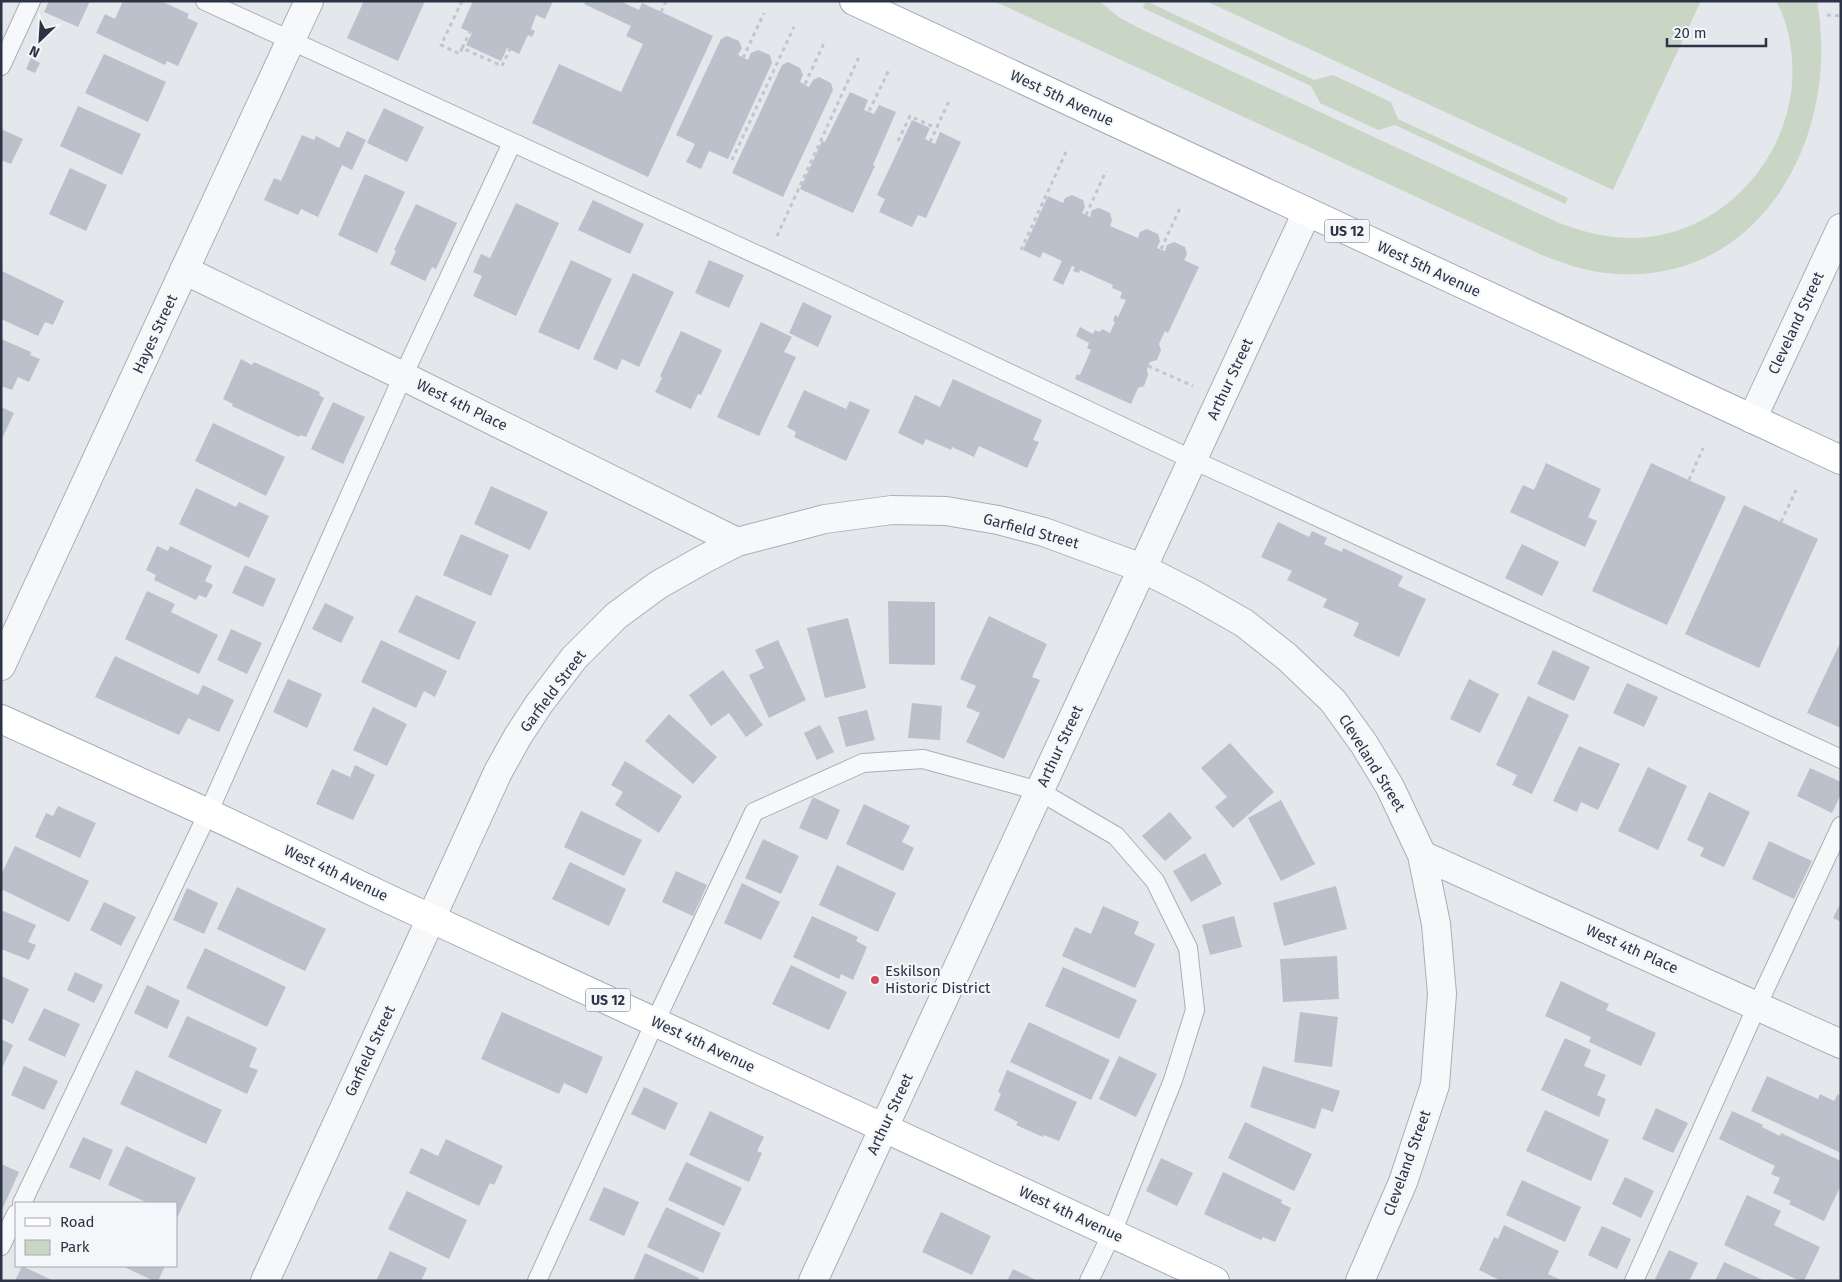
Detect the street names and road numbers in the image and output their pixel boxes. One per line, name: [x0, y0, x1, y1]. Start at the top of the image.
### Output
street label: West 5th Avenue: [1007, 66, 1117, 130]
road number: US 12: [1324, 220, 1370, 242]
street label: West 5th Avenue: [1374, 237, 1484, 301]
street label: Cleveland Street: [1764, 268, 1828, 377]
street label: Hayes Street: [129, 291, 181, 376]
street label: Arthur Street: [1203, 335, 1257, 423]
street label: West 4th Place: [414, 375, 510, 435]
street label: Garfield Street: [981, 510, 1081, 553]
street label: Garfield Street: [516, 646, 590, 736]
street label: Arthur Street: [1033, 702, 1087, 790]
street label: Cleveland Street: [1335, 711, 1409, 815]
street label: West 4th Avenue: [281, 841, 391, 905]
street label: West 4th Place: [1583, 921, 1681, 977]
road number: US 12: [586, 988, 630, 1012]
street label: Garfield Street: [341, 1002, 399, 1099]
street label: West 4th Avenue: [648, 1012, 758, 1076]
street label: Arthur Street: [863, 1070, 917, 1158]
street label: Cleveland Street: [1380, 1107, 1435, 1218]
street label: West 4th Avenue: [1016, 1182, 1126, 1246]

